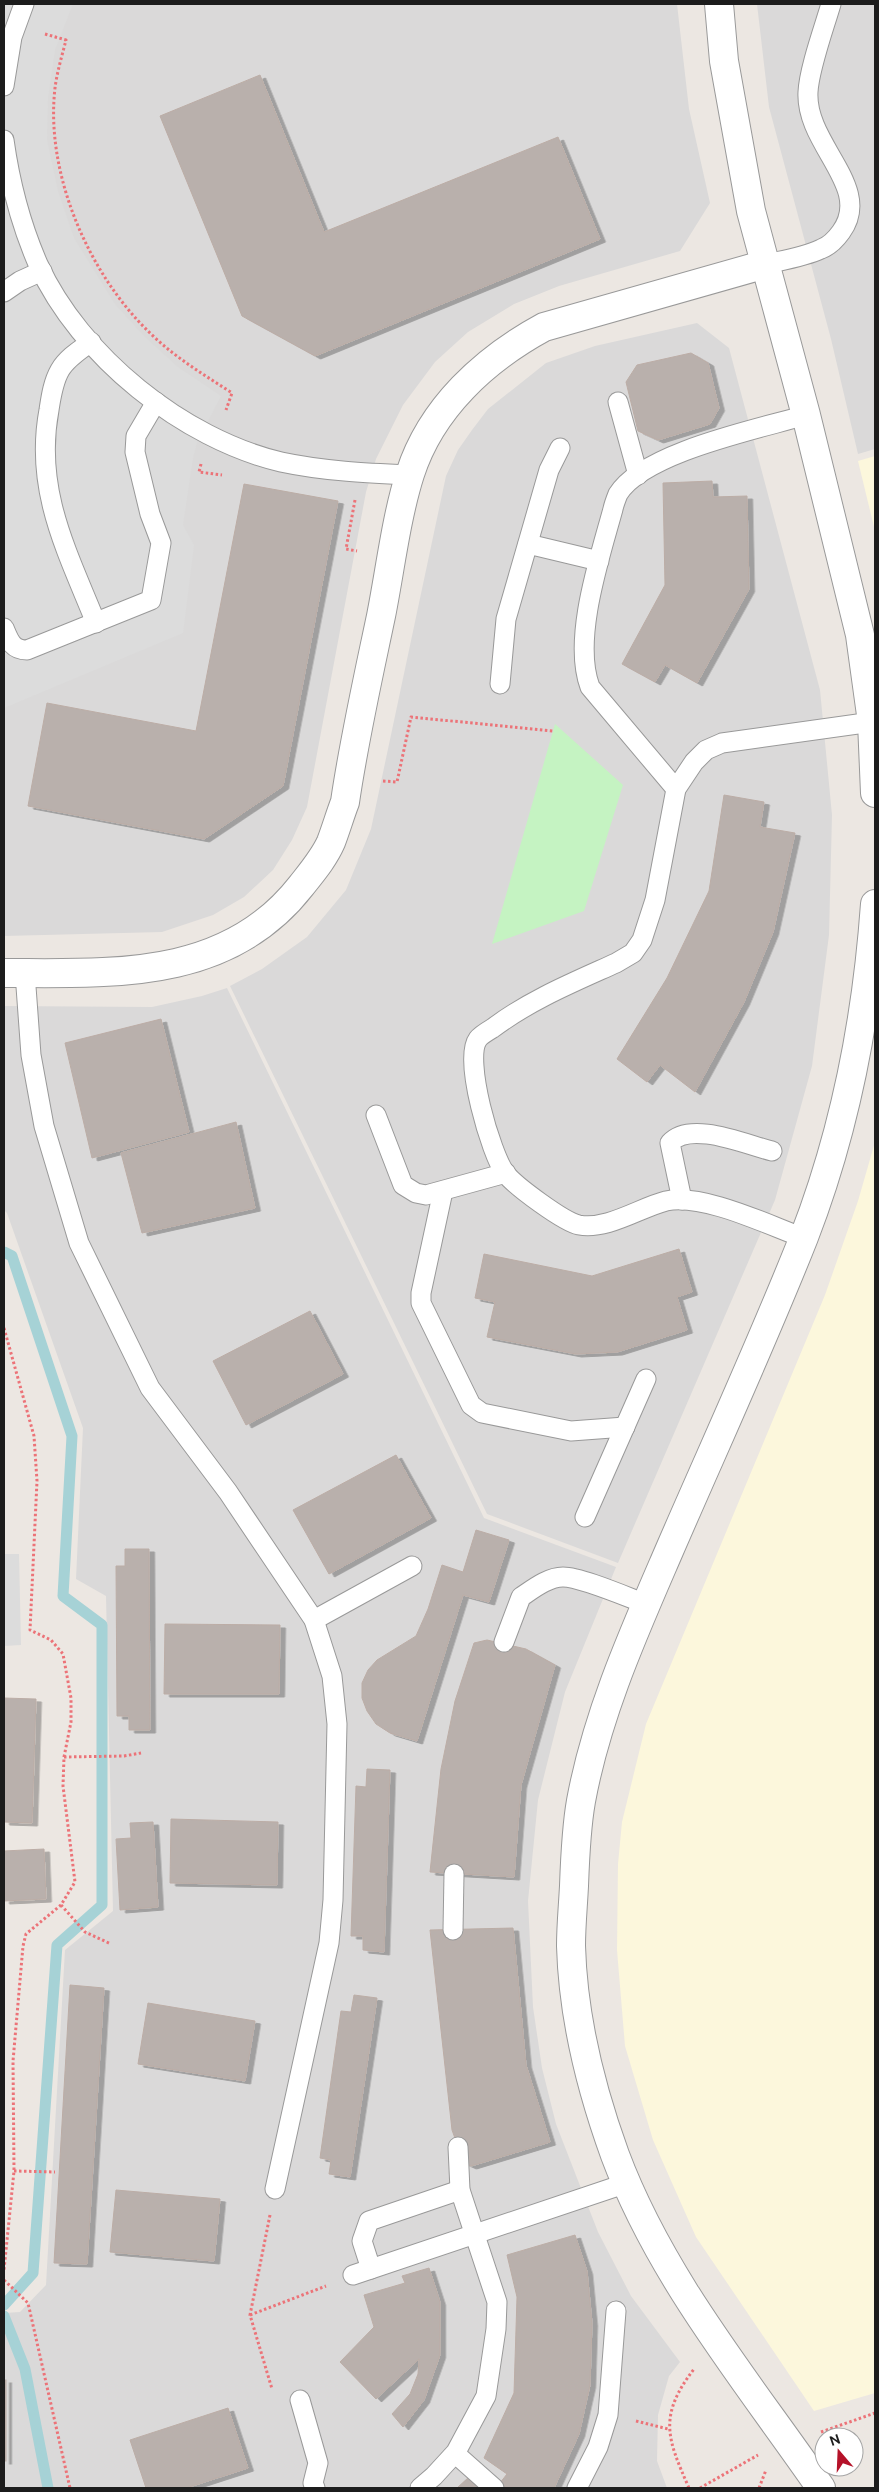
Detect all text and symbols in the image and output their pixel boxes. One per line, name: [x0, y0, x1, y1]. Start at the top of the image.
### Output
north arrow: [814, 2427, 864, 2477]
text: N: [827, 2430, 842, 2449]

